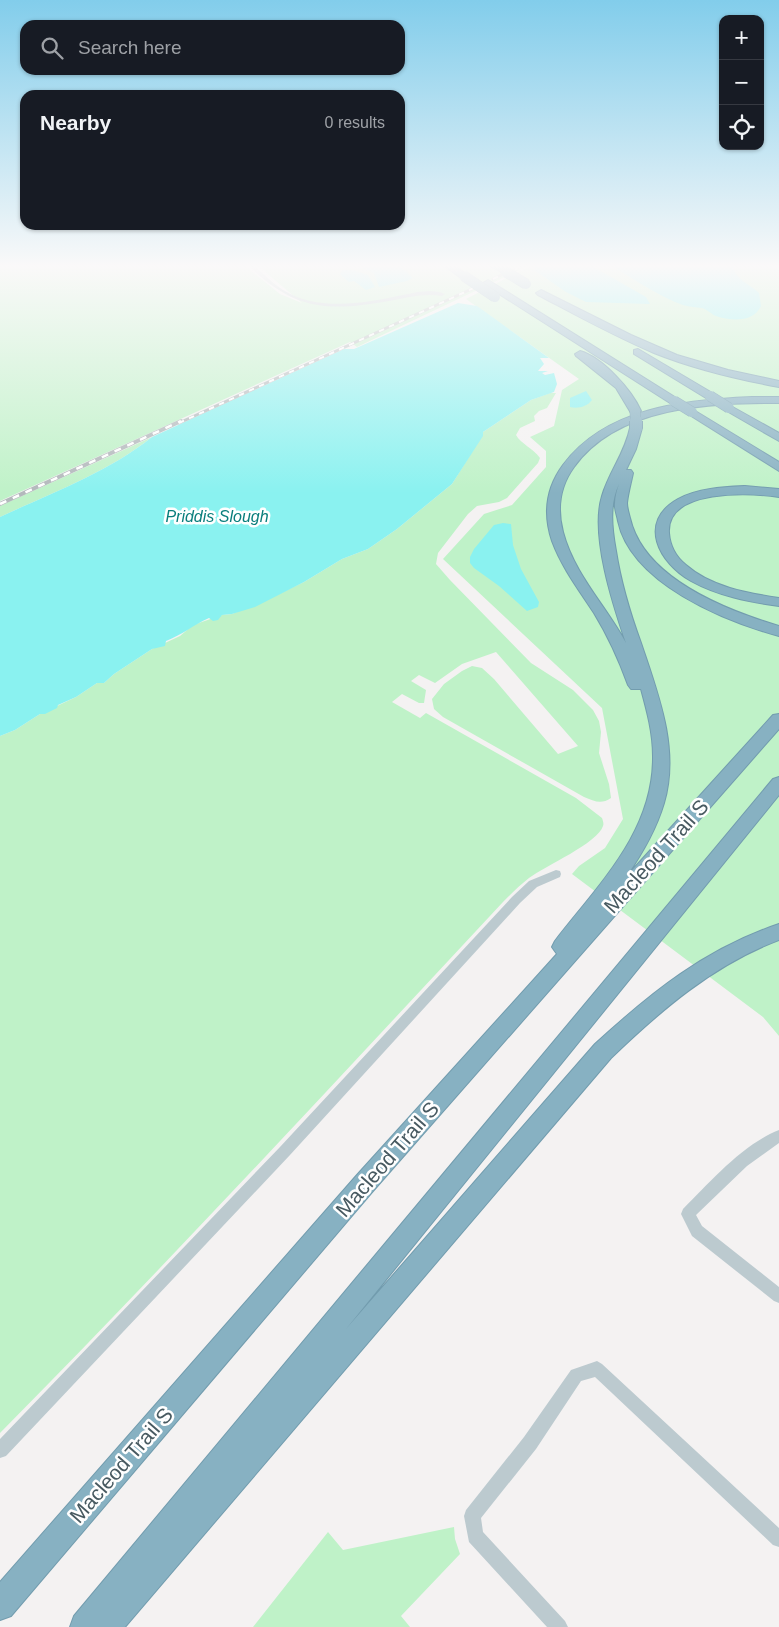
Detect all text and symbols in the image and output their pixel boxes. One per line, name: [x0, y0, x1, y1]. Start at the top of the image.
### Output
map controls: [719, 15, 764, 150]
button: +: [719, 15, 764, 60]
search box: [20, 20, 405, 75]
icon: search: [38, 34, 66, 62]
text: Search here: [78, 37, 182, 58]
button: −: [719, 60, 764, 105]
button: locate: [719, 105, 764, 150]
text: Nearby: [40, 111, 111, 134]
text: 0 results: [325, 114, 385, 131]
water label: Priddis Slough: [165, 508, 269, 525]
street label: Macleod Trail S: [599, 795, 713, 917]
street label: Macleod Trail S: [331, 1097, 443, 1221]
street label: Macleod Trail S: [65, 1403, 177, 1527]

